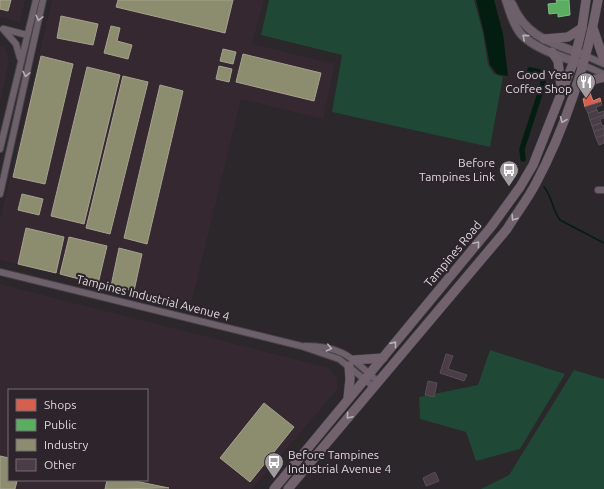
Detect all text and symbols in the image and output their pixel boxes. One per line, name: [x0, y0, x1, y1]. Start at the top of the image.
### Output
one-way arrow: [35, 15, 43, 21]
one-way arrow: [522, 34, 530, 41]
place label: Good Year Coffee Shop: [505, 68, 572, 95]
one-way arrow: [23, 71, 31, 77]
restaurant icon: Good Year Coffee Shop: [575, 71, 597, 99]
one-way arrow: [560, 117, 568, 124]
place label: Before Tampines Link: [419, 156, 495, 183]
bus stop icon: Before Tampines Link: [498, 159, 520, 187]
one-way arrow: [512, 213, 519, 220]
street label: Tampines Road: [421, 218, 484, 289]
one-way arrow: [473, 241, 480, 249]
street label: Tampines Industrial Avenue 4: [75, 272, 231, 323]
one-way arrow: [390, 342, 397, 349]
one-way arrow: [325, 343, 332, 352]
legend: [8, 389, 148, 481]
text: Shops: [44, 398, 76, 411]
one-way arrow: [346, 412, 353, 419]
text: Public: [44, 418, 77, 431]
text: Industry: [44, 438, 89, 451]
place label: Before Tampines Industrial Avenue 4: [288, 448, 391, 475]
bus stop icon: Before Tampines Industrial Avenue 4: [263, 451, 285, 479]
text: Other: [44, 458, 77, 471]

